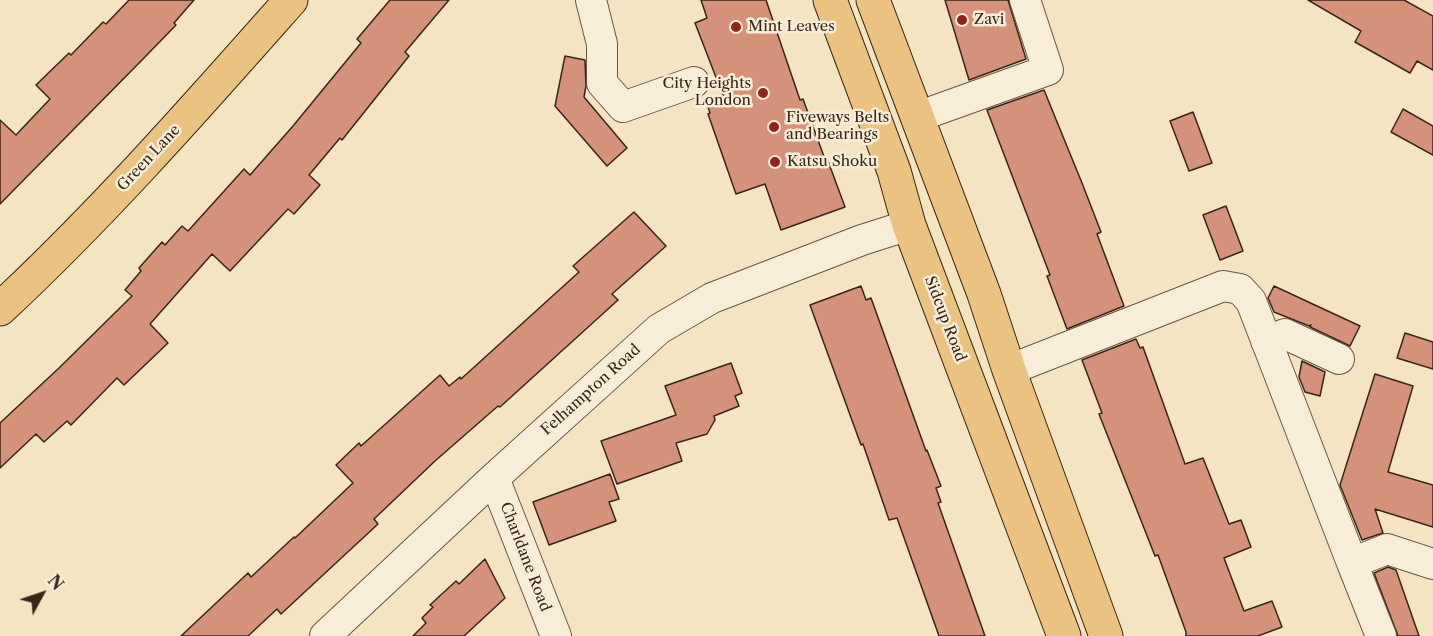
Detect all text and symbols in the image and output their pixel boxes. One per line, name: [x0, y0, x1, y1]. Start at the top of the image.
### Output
place label: Zavi: [974, 11, 1004, 29]
marker: Zavi: [955, 13, 969, 27]
place label: Mint Leaves: [748, 18, 835, 36]
marker: Mint Leaves: [729, 20, 743, 34]
place label: City Heights London: [663, 75, 751, 110]
marker: City Heights London: [756, 86, 770, 100]
place label: Fiveways Belts and Bearings: [786, 109, 889, 144]
marker: Fiveways Belts and Bearings: [767, 120, 781, 134]
street label: Green Lane: [114, 121, 184, 195]
place label: Katsu Shoku: [787, 153, 877, 171]
marker: Katsu Shoku: [768, 155, 782, 169]
street label: Sidcup Road: [920, 274, 970, 364]
street label: Felhampton Road: [538, 341, 644, 439]
street label: Charldane Road: [496, 500, 554, 614]
north arrow: [12, 564, 72, 624]
text: N: [44, 571, 68, 594]

